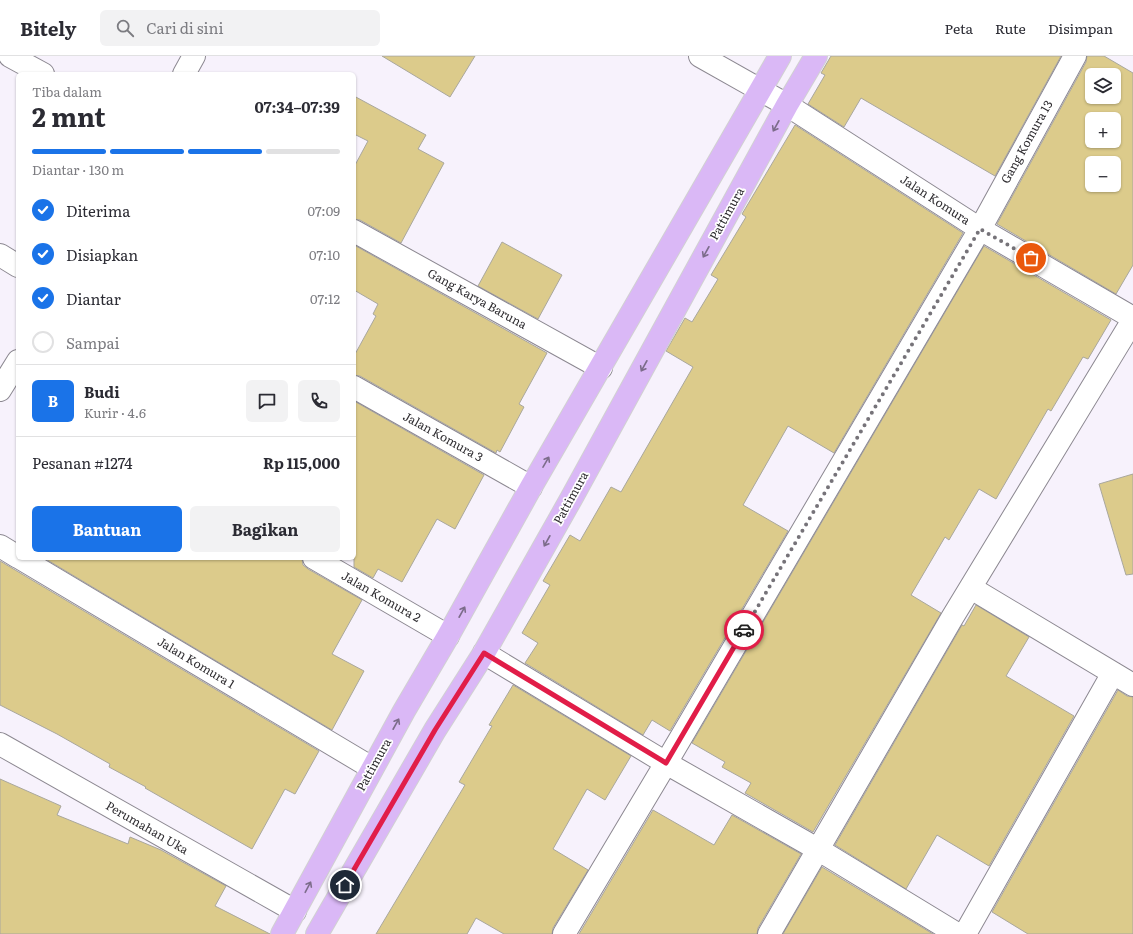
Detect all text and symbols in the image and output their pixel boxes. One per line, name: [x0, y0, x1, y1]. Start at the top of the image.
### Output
search box: [100, 10, 380, 46]
text: Bitely: [20, 14, 76, 42]
text: Cari di sini: [146, 16, 224, 39]
icon: search: [114, 17, 136, 39]
text: Peta: [944, 18, 973, 38]
text: Rute: [995, 18, 1026, 38]
text: Disimpan: [1048, 18, 1113, 38]
map controls: [1085, 68, 1121, 192]
button: layers: [1085, 68, 1121, 104]
text: Tiba dalam: [32, 82, 102, 101]
text: 07:34–07:39: [254, 95, 340, 118]
text: 2 mnt: [32, 96, 106, 135]
street label: Gang Komura 13: [996, 96, 1057, 187]
button: +: [1085, 112, 1121, 148]
one-way arrow: [771, 120, 779, 132]
button: −: [1085, 156, 1121, 192]
text: Diantar · 130 m: [32, 160, 124, 179]
street label: Jalan Komura: [897, 170, 975, 229]
street label: Pattimura: [704, 183, 748, 243]
icon: check: [32, 199, 54, 221]
text: Diterima: [66, 199, 130, 222]
text: 07:09: [308, 201, 340, 220]
pin: [1014, 241, 1048, 275]
icon: check: [32, 243, 54, 265]
text: Disiapkan: [66, 243, 138, 266]
text: 07:10: [309, 245, 340, 264]
one-way arrow: [702, 246, 710, 258]
icon: bag: [1020, 247, 1042, 269]
street label: Gang Karya Baruna: [425, 263, 531, 333]
icon: check: [32, 287, 54, 309]
text: Diantar: [66, 287, 121, 310]
text: 07:12: [310, 289, 340, 308]
text: Sampai: [66, 331, 120, 354]
one-way arrow: [639, 360, 647, 372]
text: Budi: [84, 380, 120, 403]
button: chat: [246, 380, 288, 422]
button: phone: [298, 380, 340, 422]
text: B: [48, 389, 58, 412]
text: Kurir · 4.6: [84, 403, 146, 422]
street label: Jalan Komura 3: [400, 407, 487, 466]
text: Pesanan #1274: [32, 451, 133, 474]
text: Rp 115,000: [263, 451, 340, 474]
one-way arrow: [543, 456, 551, 468]
street label: Pattimura: [548, 467, 592, 527]
button: Bantuan: [32, 506, 182, 552]
button: Bagikan: [190, 506, 340, 552]
one-way arrow: [542, 535, 550, 547]
street label: Jalan Komura 2: [339, 566, 424, 626]
one-way arrow: [459, 606, 466, 618]
courier: [724, 610, 764, 650]
icon: car: [733, 619, 755, 641]
street label: Jalan Komura 1: [154, 632, 239, 692]
one-way arrow: [393, 718, 401, 730]
street label: Pattimura: [351, 734, 395, 794]
street label: Perumahan Uka: [103, 796, 193, 858]
pin: [328, 868, 362, 902]
icon: home: [334, 874, 356, 896]
one-way arrow: [304, 882, 312, 894]

